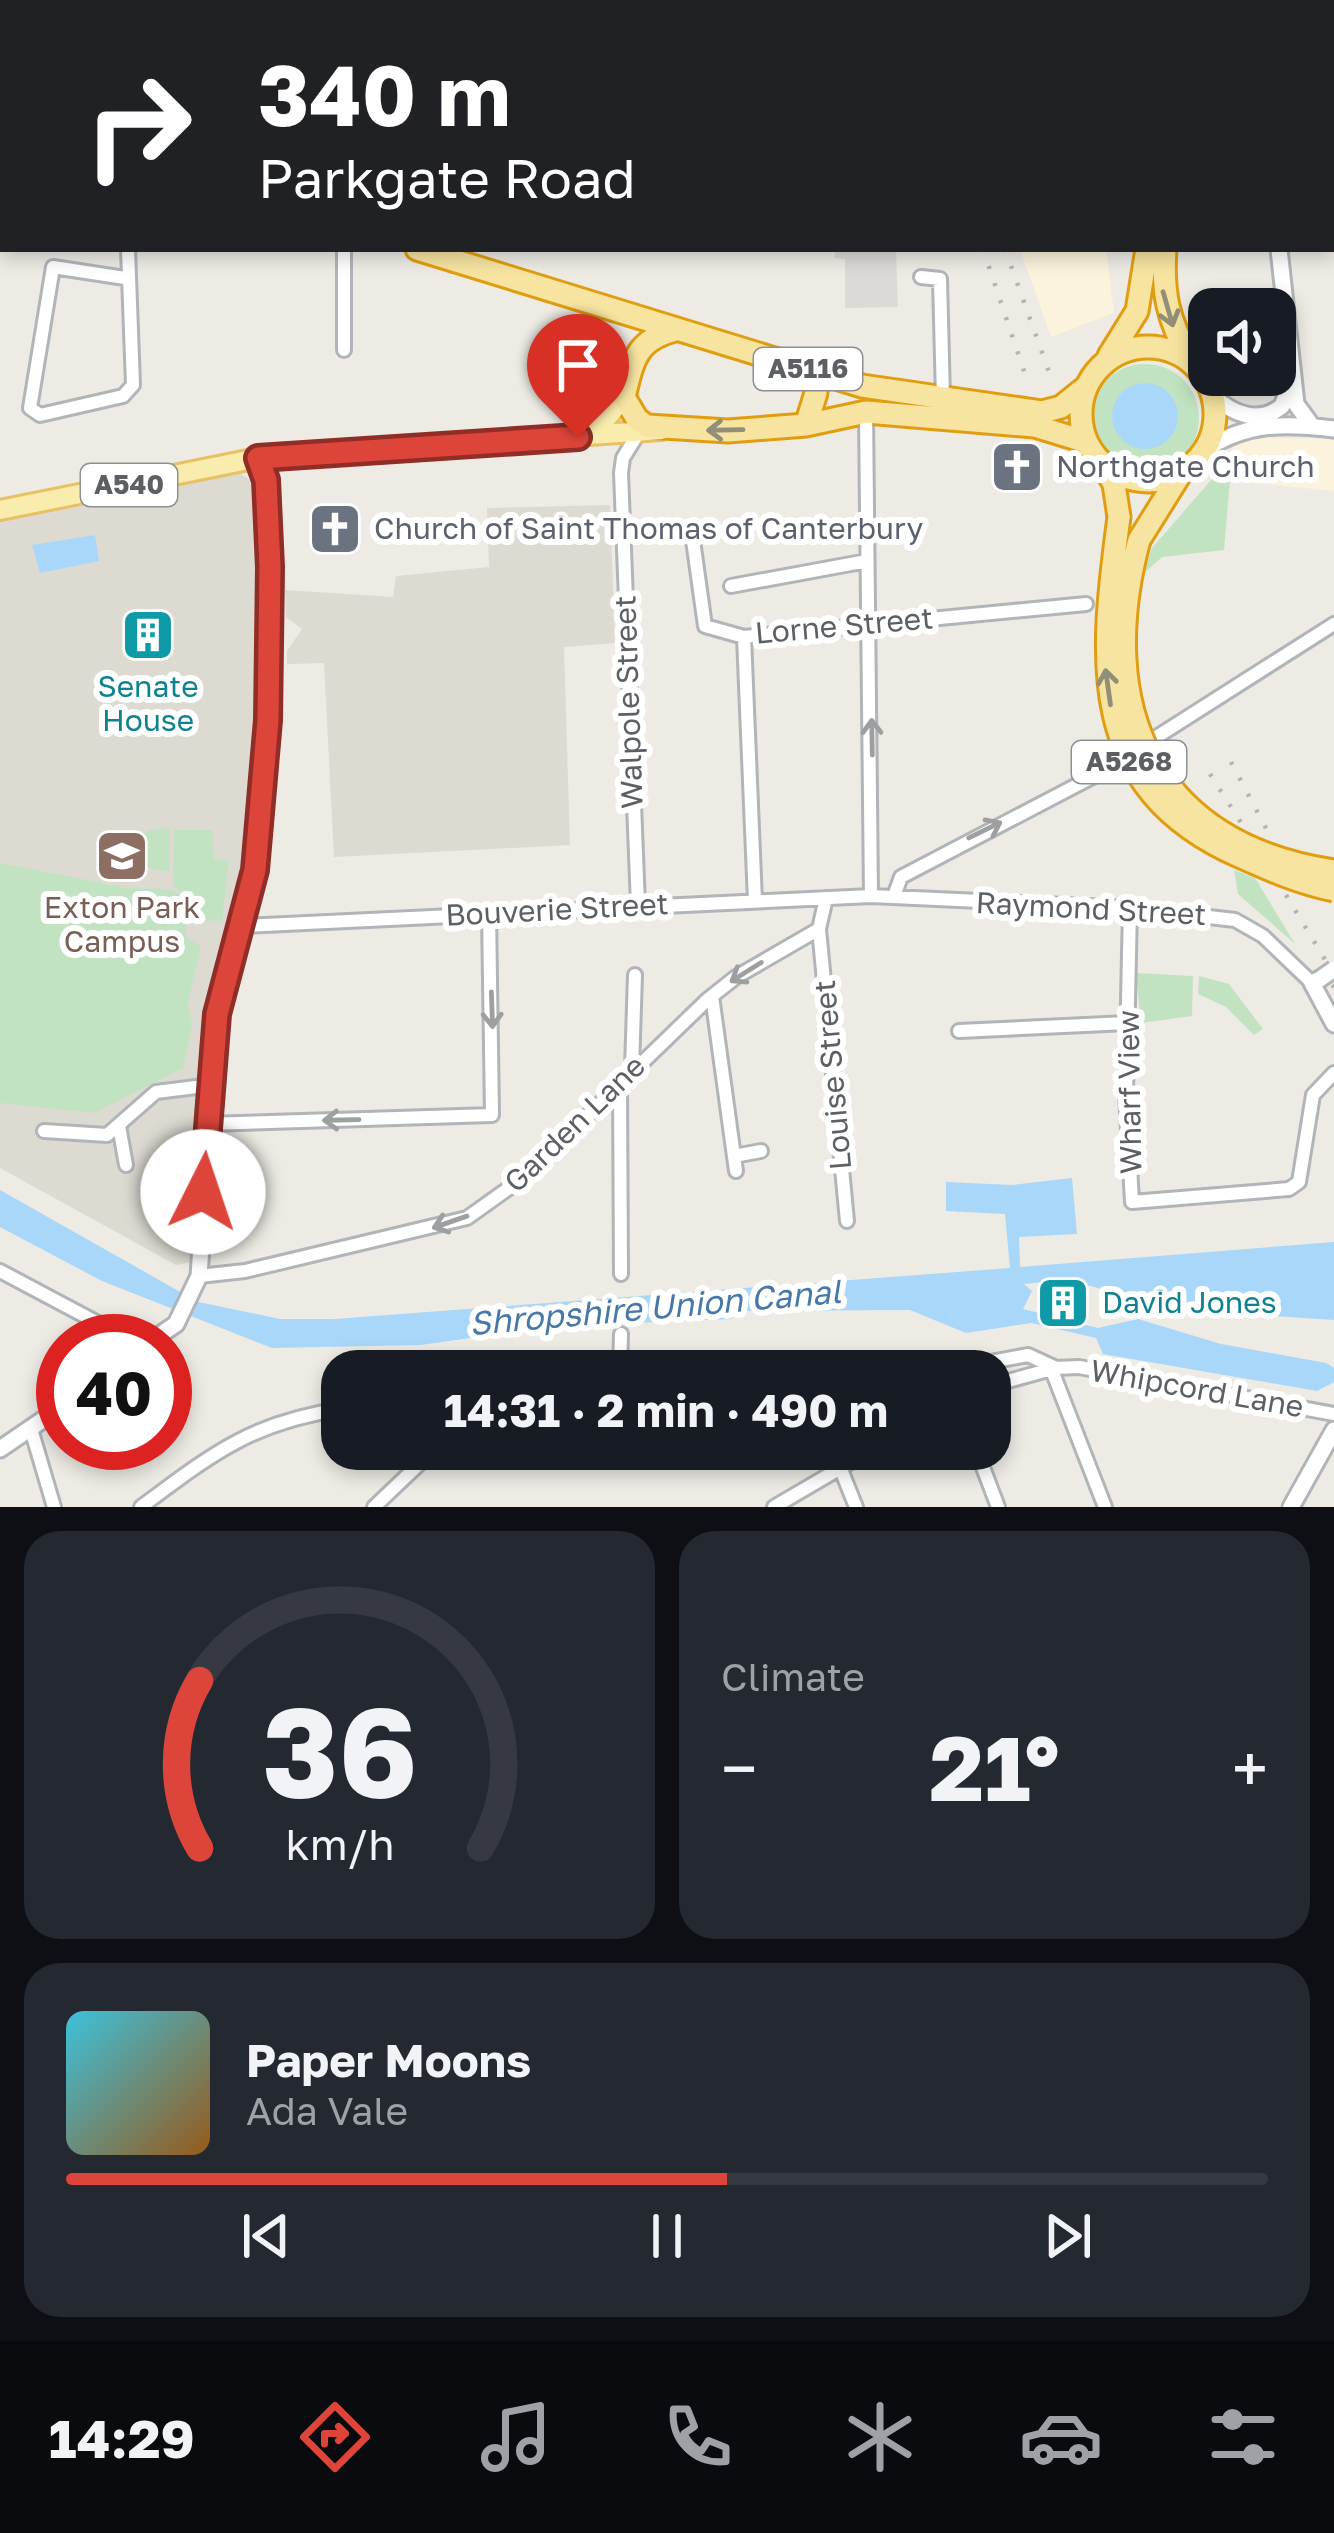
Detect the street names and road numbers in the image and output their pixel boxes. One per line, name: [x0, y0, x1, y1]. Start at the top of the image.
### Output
road number: A5116: [754, 348, 862, 390]
road number: A540: [81, 464, 177, 506]
street label: Walpole Street: [606, 595, 650, 809]
street label: Lorne Street: [753, 599, 934, 651]
road number: A5268: [1072, 741, 1186, 783]
street label: Raymond Street: [975, 884, 1207, 932]
street label: Bouverie Street: [445, 885, 669, 933]
street label: Louise Street: [806, 979, 858, 1172]
street label: Wharf View: [1110, 1009, 1148, 1175]
street label: Garden Lane: [497, 1047, 652, 1199]
street label: Whipcord Lane: [1088, 1352, 1306, 1424]

